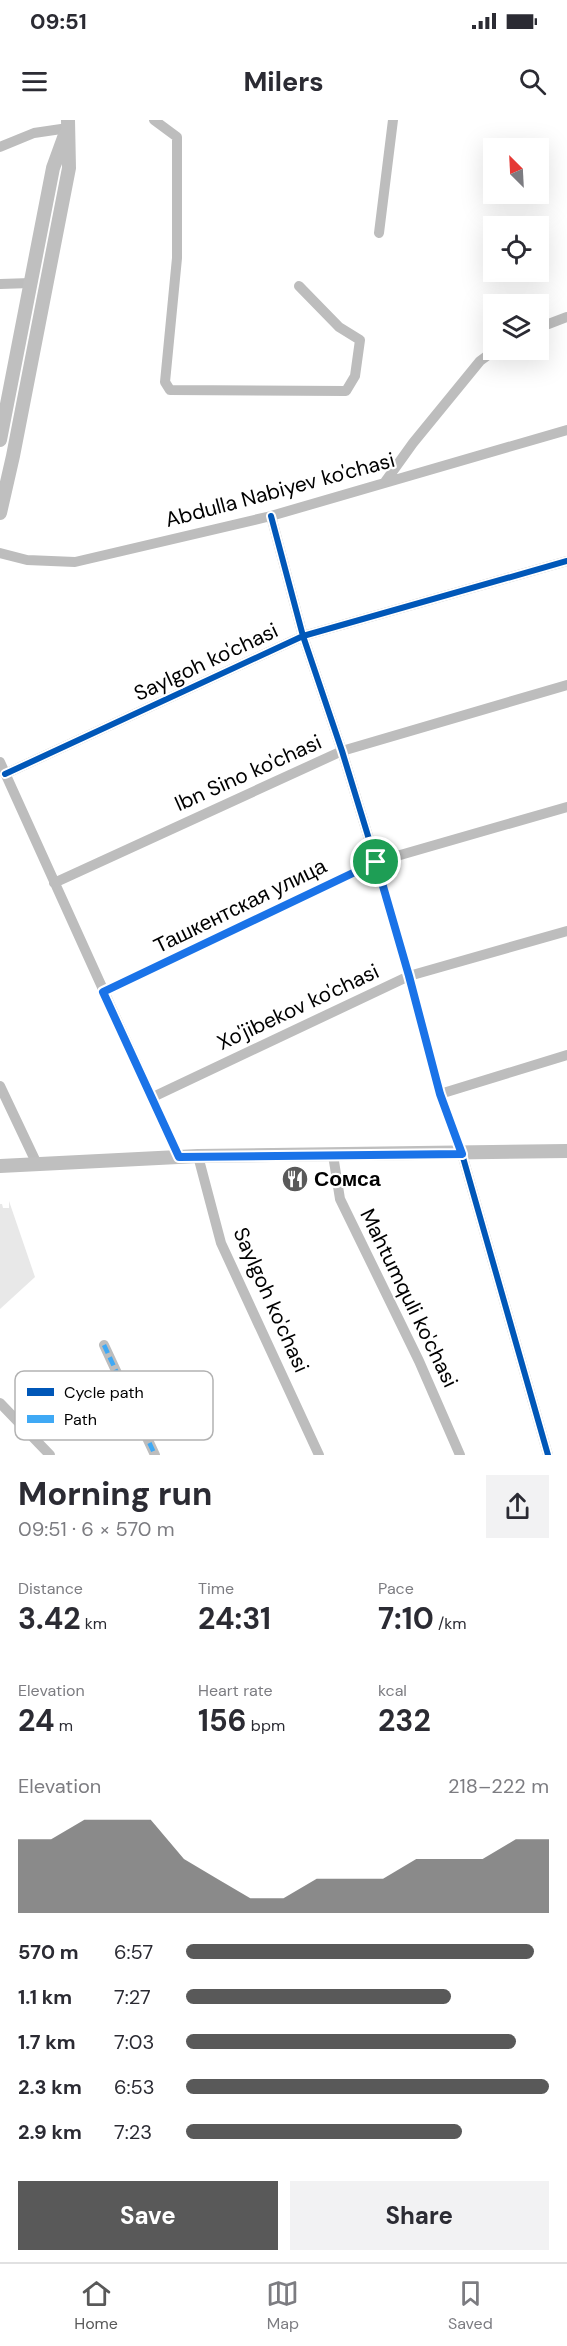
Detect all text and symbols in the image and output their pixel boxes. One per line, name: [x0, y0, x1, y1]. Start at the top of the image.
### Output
text: 09:51: [30, 7, 87, 36]
text: Milers: [243, 64, 324, 99]
icon: menu: [18, 65, 51, 98]
icon: search: [516, 65, 549, 98]
north arrow: [483, 138, 549, 204]
map controls: [483, 138, 549, 360]
button: locate: [483, 216, 549, 282]
button: layers: [483, 294, 549, 360]
street label: Abdulla Nabiyev ko'chasi: [162, 446, 398, 534]
street label: Saylgoh ko'chasi: [129, 616, 283, 708]
street label: Ibn Sino ko'chasi: [170, 728, 326, 818]
pin: [350, 836, 401, 887]
icon: arrive: [359, 845, 392, 878]
street label: Ташкентская улица: [149, 852, 331, 960]
street label: Xo'jibekov ko'chasi: [213, 957, 383, 1057]
restaurant icon: Сомса: [280, 1164, 310, 1194]
place label: Сомса: [314, 1165, 381, 1193]
street label: Mahtumquli ko'chasi: [354, 1204, 464, 1392]
street label: Saylgoh ko'chasi: [226, 1223, 316, 1377]
legend: [15, 1371, 213, 1440]
text: Cycle path: [64, 1382, 144, 1403]
text: Path: [64, 1409, 97, 1430]
text: Morning run: [18, 1472, 212, 1515]
button: share: [486, 1475, 549, 1538]
text: 09:51 · 6 × 570 m: [18, 1516, 175, 1542]
text: Distance: [18, 1578, 83, 1599]
text: Time: [198, 1578, 234, 1599]
text: Pace: [378, 1578, 414, 1599]
text: 3.42: [18, 1599, 80, 1638]
text: 24:31: [198, 1599, 271, 1638]
text: 7:10: [378, 1599, 434, 1638]
text: km: [80, 1613, 107, 1634]
text: /km: [434, 1613, 467, 1634]
text: Elevation: [18, 1680, 85, 1701]
text: Heart rate: [198, 1680, 273, 1701]
text: kcal: [378, 1680, 407, 1701]
text: 24: [18, 1701, 55, 1740]
text: 156: [198, 1701, 247, 1740]
text: 232: [378, 1701, 431, 1740]
text: m: [55, 1715, 73, 1736]
text: bpm: [247, 1715, 285, 1736]
text: Elevation: [18, 1773, 101, 1799]
text: 218–222 m: [448, 1773, 549, 1799]
text: 570 m: [18, 1939, 79, 1965]
text: 6:57: [114, 1939, 153, 1965]
text: 1.1 km: [18, 1984, 72, 2010]
text: 7:27: [114, 1984, 151, 2010]
text: 1.7 km: [18, 2029, 76, 2055]
text: 7:03: [114, 2029, 154, 2055]
text: 2.3 km: [18, 2074, 82, 2100]
text: 6:53: [114, 2074, 155, 2100]
text: 2.9 km: [18, 2119, 82, 2145]
text: 7:23: [114, 2119, 152, 2145]
button: Save: [18, 2181, 278, 2250]
button: Share: [290, 2181, 549, 2250]
tab: Home: [74, 2277, 118, 2334]
tab: Map: [266, 2277, 299, 2334]
tab: Saved: [448, 2277, 493, 2334]

